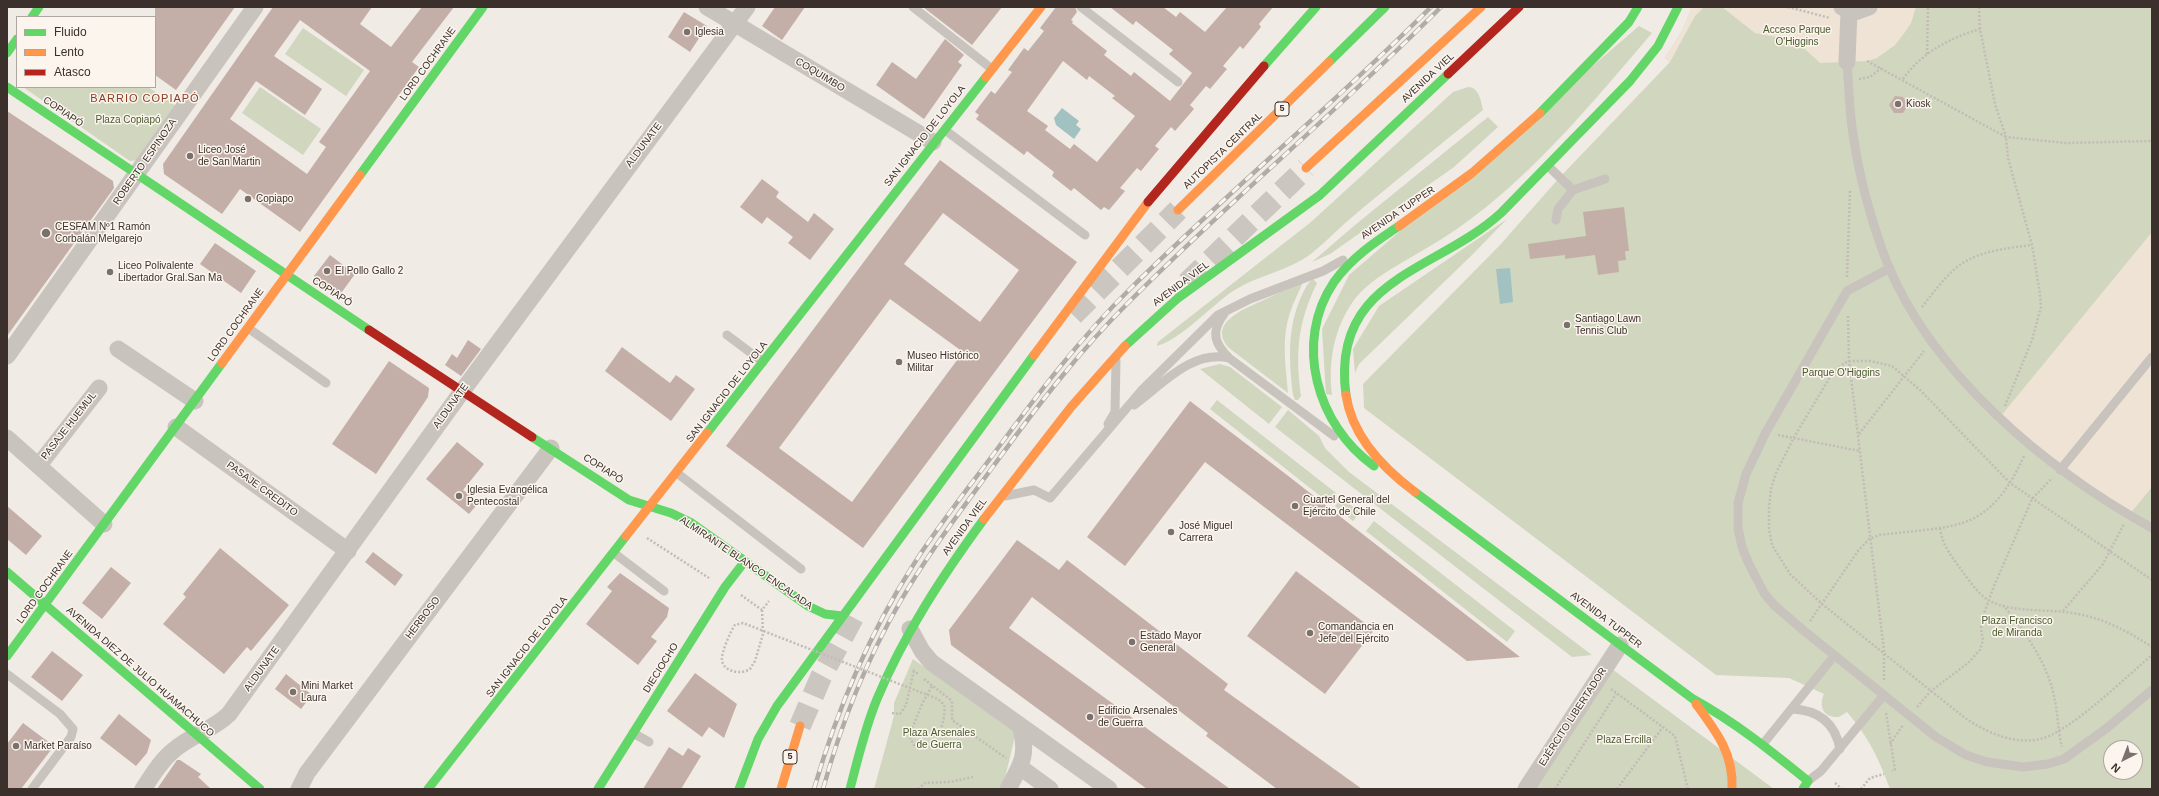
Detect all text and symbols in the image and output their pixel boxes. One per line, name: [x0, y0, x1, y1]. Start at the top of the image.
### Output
legend: [16, 16, 156, 88]
park label: Acceso Parque O'Higgins: [1763, 24, 1831, 48]
text: Fluido: [54, 25, 87, 39]
street label: LORD COCHRANE: [397, 25, 459, 103]
place label: Iglesia: [695, 26, 724, 38]
marker: Iglesia: [682, 27, 692, 37]
text: Lento: [54, 45, 84, 59]
street label: AVENIDA VIEL: [1399, 51, 1457, 105]
street label: COQUIMBO: [793, 56, 847, 94]
text: Atasco: [54, 65, 91, 79]
street label: SAN IGNACIO DE LOYOLA: [882, 83, 968, 189]
district label: BARRIO COPIAPÓ: [90, 92, 200, 106]
street label: COPIAPÓ: [41, 94, 85, 130]
place label: Kiosk: [1906, 98, 1930, 110]
marker: Kiosk: [1893, 99, 1903, 109]
road number: 5: [1275, 102, 1289, 116]
street label: AUTOPISTA CENTRAL: [1181, 110, 1265, 192]
park label: Plaza Copiapó: [95, 114, 161, 126]
street label: ROBERTO ESPINOZA: [111, 117, 179, 207]
street label: ALDUNATE: [623, 120, 665, 170]
place label: Liceo José de San Martin: [198, 144, 260, 168]
marker: Liceo José de San Martin: [185, 151, 195, 161]
street label: AVENIDA TUPPER: [1359, 184, 1437, 242]
place label: Copiapo: [256, 193, 293, 205]
marker: Copiapo: [243, 194, 253, 204]
place label: CESFAM Nº1 Ramón Corbalán Melgarejo: [55, 221, 150, 244]
marker: CESFAM Nº1 Ramón Corbalán Melgarejo: [40, 227, 52, 239]
street label: AVENIDA VIEL: [1150, 259, 1212, 309]
place label: Liceo Polivalente Libertador Gral.San Ma: [118, 260, 222, 284]
place label: El Pollo Gallo 2: [335, 265, 403, 277]
marker: El Pollo Gallo 2: [322, 266, 332, 276]
marker: Liceo Polivalente Libertador Gral.San Ma: [105, 267, 115, 277]
street label: COPIAPÓ: [310, 275, 354, 309]
street label: LORD COCHRANE: [205, 286, 267, 364]
place label: Santiago Lawn Tennis Club: [1575, 313, 1641, 336]
marker: Santiago Lawn Tennis Club: [1562, 320, 1572, 330]
street label: SAN IGNACIO DE LOYOLA: [684, 339, 770, 445]
place label: Museo Histórico Militar: [907, 350, 979, 374]
marker: Museo Histórico Militar: [894, 357, 904, 367]
park label: Parque O'Higgins: [1802, 367, 1880, 379]
street label: ALDUNATE: [431, 381, 471, 431]
street label: PASAJE HUEMUL: [39, 390, 99, 462]
street label: COPIAPÓ: [581, 452, 625, 486]
street label: PASAJE CREDITO: [224, 459, 300, 519]
place label: Iglesia Evangélica Pentecostal: [467, 484, 548, 508]
marker: Iglesia Evangélica Pentecostal: [454, 491, 464, 501]
place label: Cuartel General del Ejército de Chile: [1303, 494, 1390, 518]
street label: AVENIDA VIEL: [940, 496, 990, 558]
marker: Cuartel General del Ejército de Chile: [1290, 501, 1300, 511]
street label: ALMIRANTE BLANCO ENCALADA: [677, 514, 815, 612]
place label: José Miguel Carrera: [1179, 520, 1232, 544]
marker: José Miguel Carrera: [1166, 527, 1176, 537]
street label: LORD COCHRANE: [14, 548, 76, 626]
street label: AVENIDA TUPPER: [1568, 589, 1644, 651]
street label: HERBOSO: [403, 594, 443, 642]
street label: SAN IGNACIO DE LOYOLA: [484, 594, 570, 700]
street label: AVENIDA DIEZ DE JULIO HUAMACHUCO: [64, 604, 216, 740]
park label: Plaza Francisco de Miranda: [1981, 615, 2053, 638]
place label: Comandancia en Jefe del Ejército: [1318, 621, 1394, 644]
marker: Comandancia en Jefe del Ejército: [1305, 628, 1315, 638]
place label: Estado Mayor General: [1140, 630, 1202, 654]
marker: Estado Mayor General: [1127, 637, 1137, 647]
street label: DIECIOCHO: [641, 641, 681, 695]
street label: ALDUNATE: [242, 644, 282, 694]
street label: EJÉRCITO LIBERTADOR: [1537, 665, 1609, 769]
place label: Mini Market Laura: [301, 680, 353, 704]
marker: Mini Market Laura: [288, 687, 298, 697]
place label: Edificio Arsenales de Guerra: [1098, 705, 1177, 728]
marker: Edificio Arsenales de Guerra: [1085, 712, 1095, 722]
park label: Plaza Arsenales de Guerra: [903, 727, 975, 750]
park label: Plaza Ercilla: [1596, 734, 1652, 746]
place label: Market Paraíso: [24, 740, 92, 752]
north arrow: [2103, 740, 2143, 780]
marker: Market Paraíso: [11, 741, 21, 751]
road number: 5: [783, 750, 797, 764]
text: N: [2109, 761, 2123, 775]

